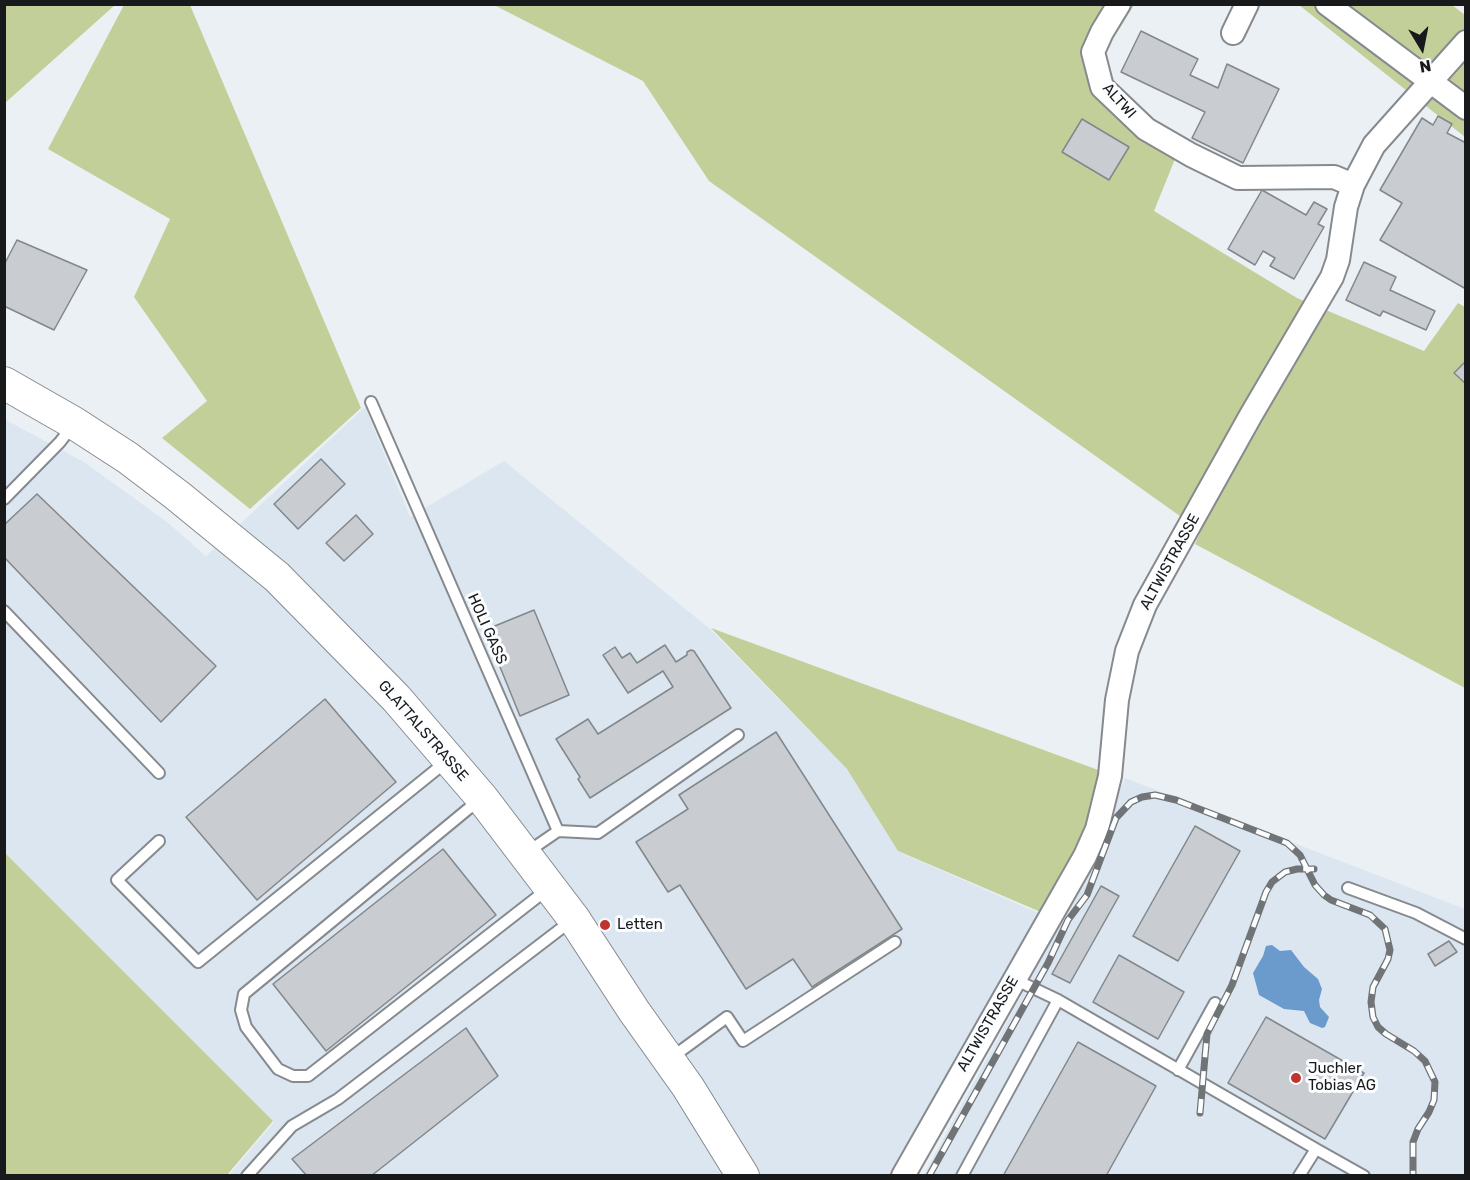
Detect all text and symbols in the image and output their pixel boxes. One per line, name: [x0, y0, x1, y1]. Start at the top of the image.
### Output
north arrow: [1392, 18, 1452, 78]
text: N: [1418, 56, 1433, 77]
street label: ALTWI: [1098, 80, 1140, 122]
street label: ALTWISTRASSE: [1136, 511, 1204, 613]
street label: HOLI GASS: [463, 591, 511, 667]
street label: GLATTALSTRASSE: [374, 677, 472, 785]
place label: Letten: [617, 916, 663, 934]
marker: Letten: [598, 918, 612, 932]
street label: ALTWISTRASSE: [953, 973, 1023, 1075]
place label: Juchler Tobias AG: [1308, 1060, 1376, 1095]
marker: Juchler Tobias AG: [1289, 1071, 1303, 1085]

